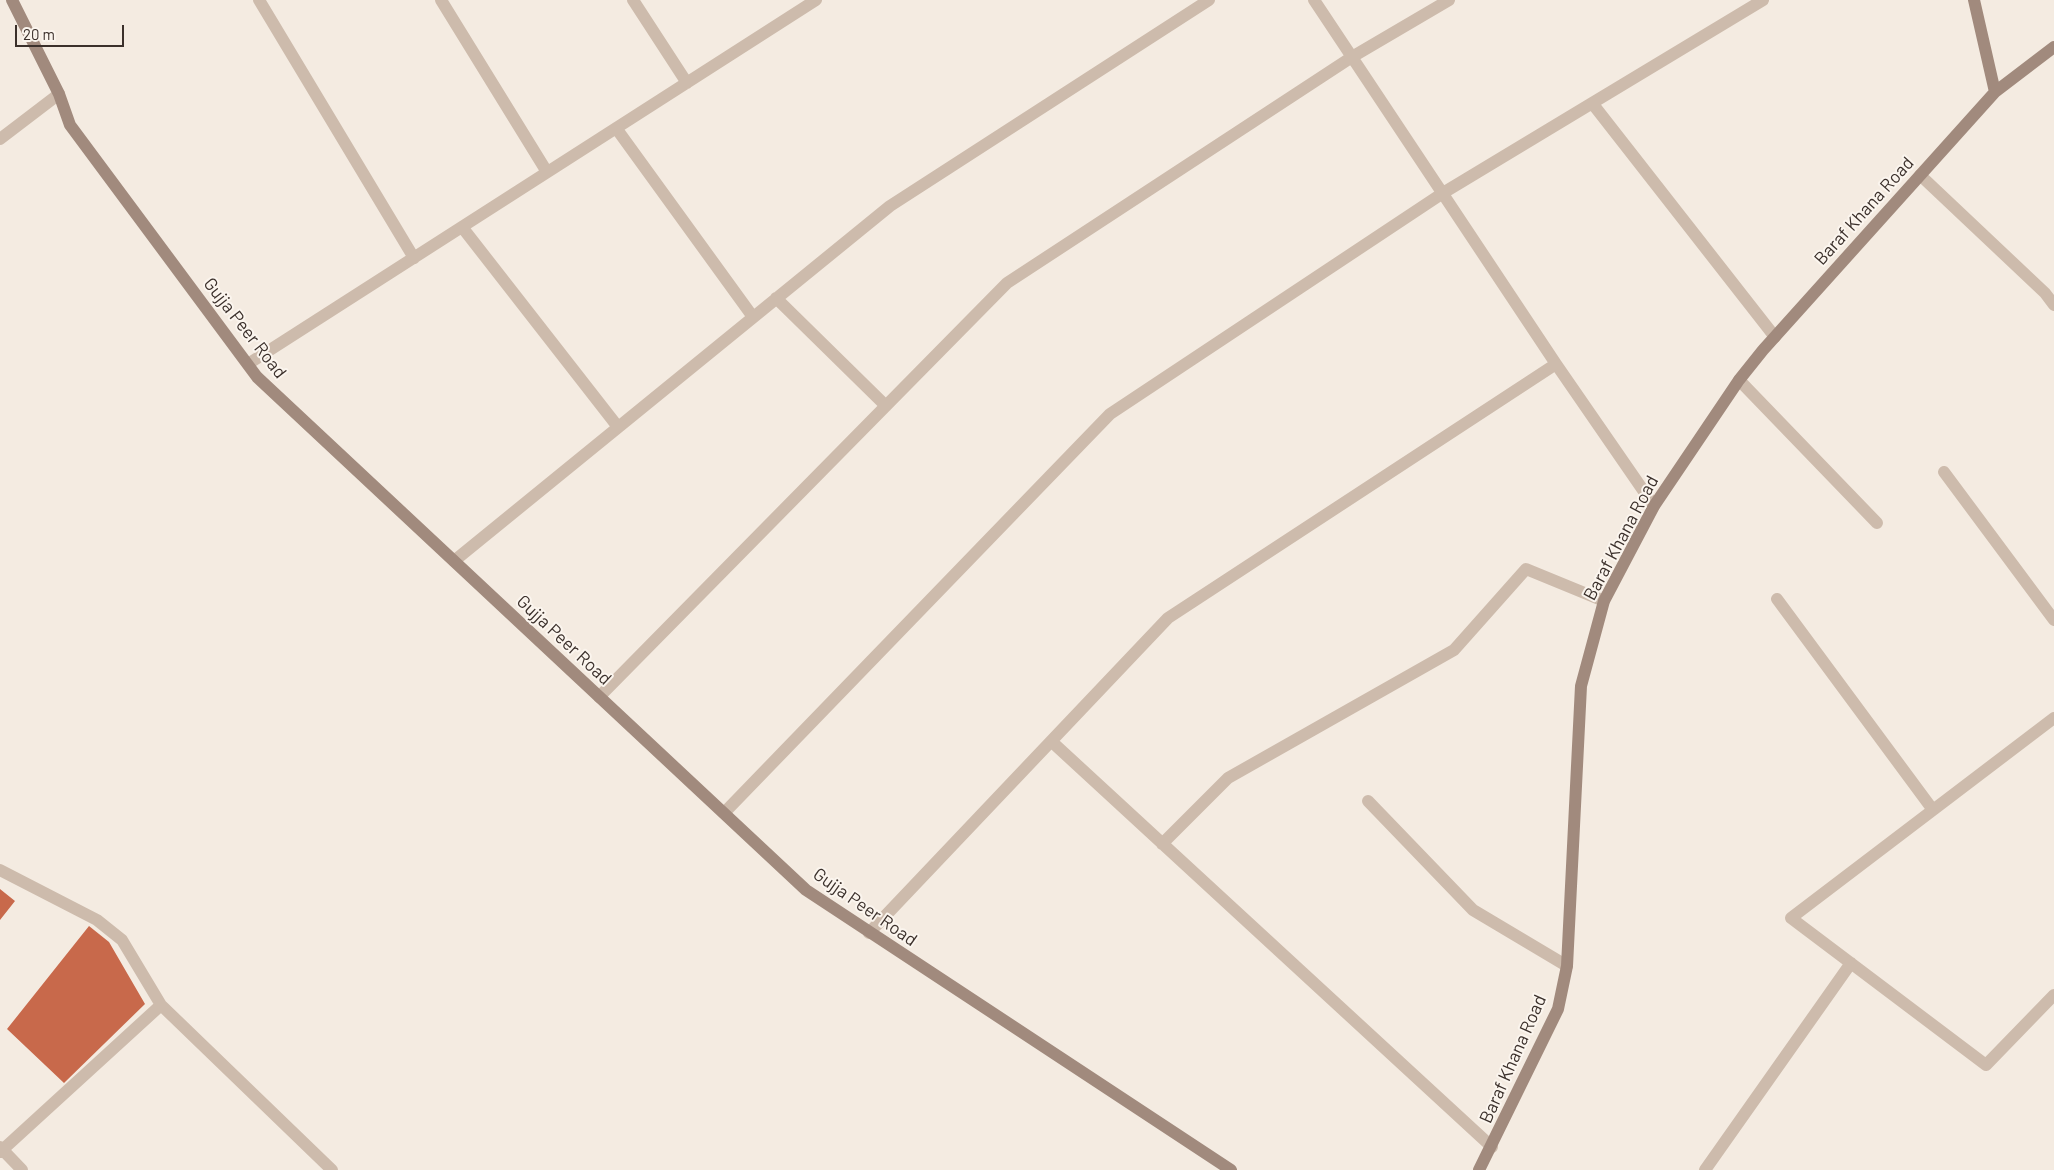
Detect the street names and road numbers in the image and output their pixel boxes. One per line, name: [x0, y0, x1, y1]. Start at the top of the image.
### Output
street label: Baraf Khana Road: [1810, 152, 1918, 270]
street label: Gujja Peer Road: [199, 273, 291, 383]
street label: Baraf Khana Road: [1579, 472, 1663, 604]
street label: Gujja Peer Road: [512, 591, 616, 689]
street label: Gujja Peer Road: [809, 863, 921, 951]
street label: Baraf Khana Road: [1475, 991, 1551, 1127]

